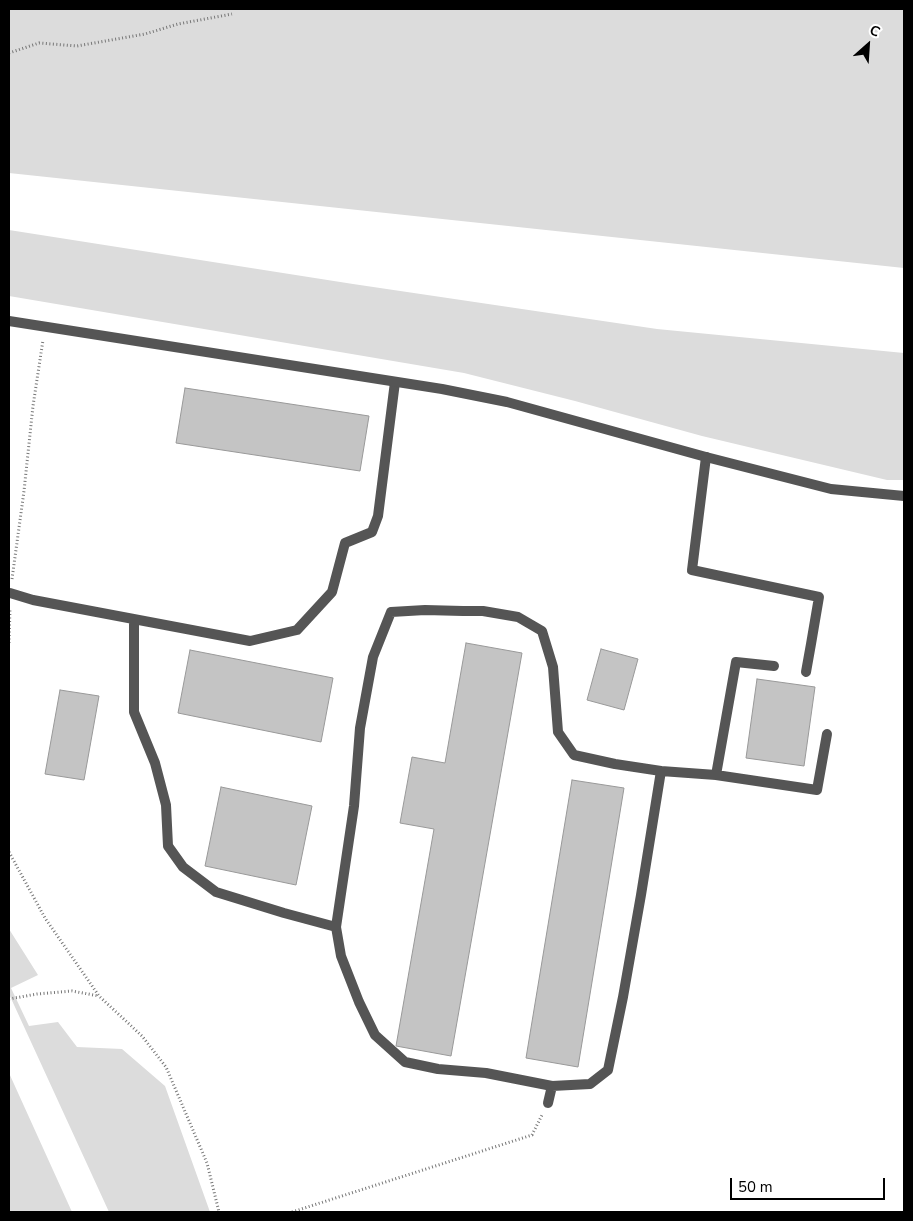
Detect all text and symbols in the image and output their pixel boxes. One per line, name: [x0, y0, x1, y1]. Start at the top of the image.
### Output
north arrow: [843, 20, 893, 70]
text: С: [866, 20, 883, 42]
scale bar: [733, 1168, 888, 1200]
text: 50 m: [738, 1177, 773, 1197]

